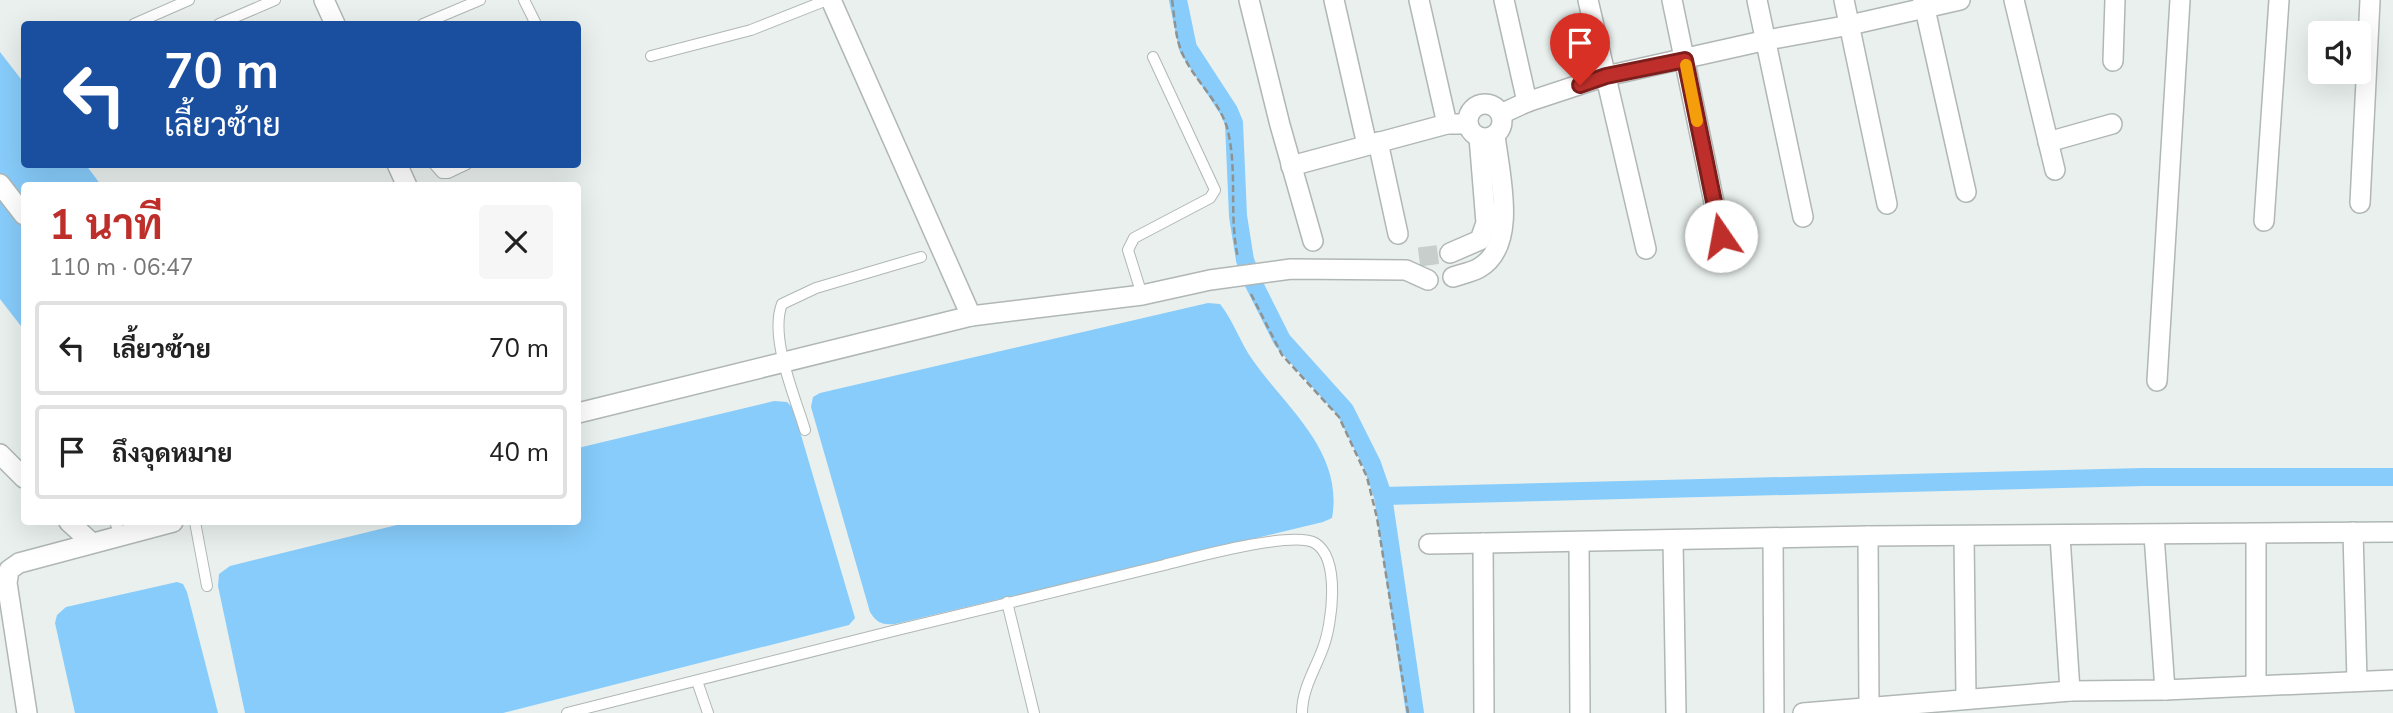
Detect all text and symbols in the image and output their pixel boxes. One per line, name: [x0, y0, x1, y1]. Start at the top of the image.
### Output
pin: [1550, 13, 1610, 85]
map controls: [2308, 21, 2371, 84]
button: sound: [2308, 21, 2371, 84]
icon: arrive: [1561, 24, 1599, 62]
text: 70 m: [164, 38, 279, 105]
icon: left: [49, 49, 140, 140]
text: เลี้ยวซ้าย: [164, 104, 281, 147]
text: 1 นาที: [49, 197, 163, 254]
position arrow: [1684, 199, 1758, 273]
button: close: [479, 205, 553, 279]
text: 110 m · 06:47: [49, 252, 194, 283]
icon: left: [53, 329, 91, 367]
text: 70 m: [489, 331, 549, 366]
text: เลี้ยวซ้าย: [112, 332, 211, 367]
icon: arrive: [53, 433, 91, 471]
text: 40 m: [489, 435, 549, 470]
text: ถึงจุดหมาย: [112, 436, 233, 471]

